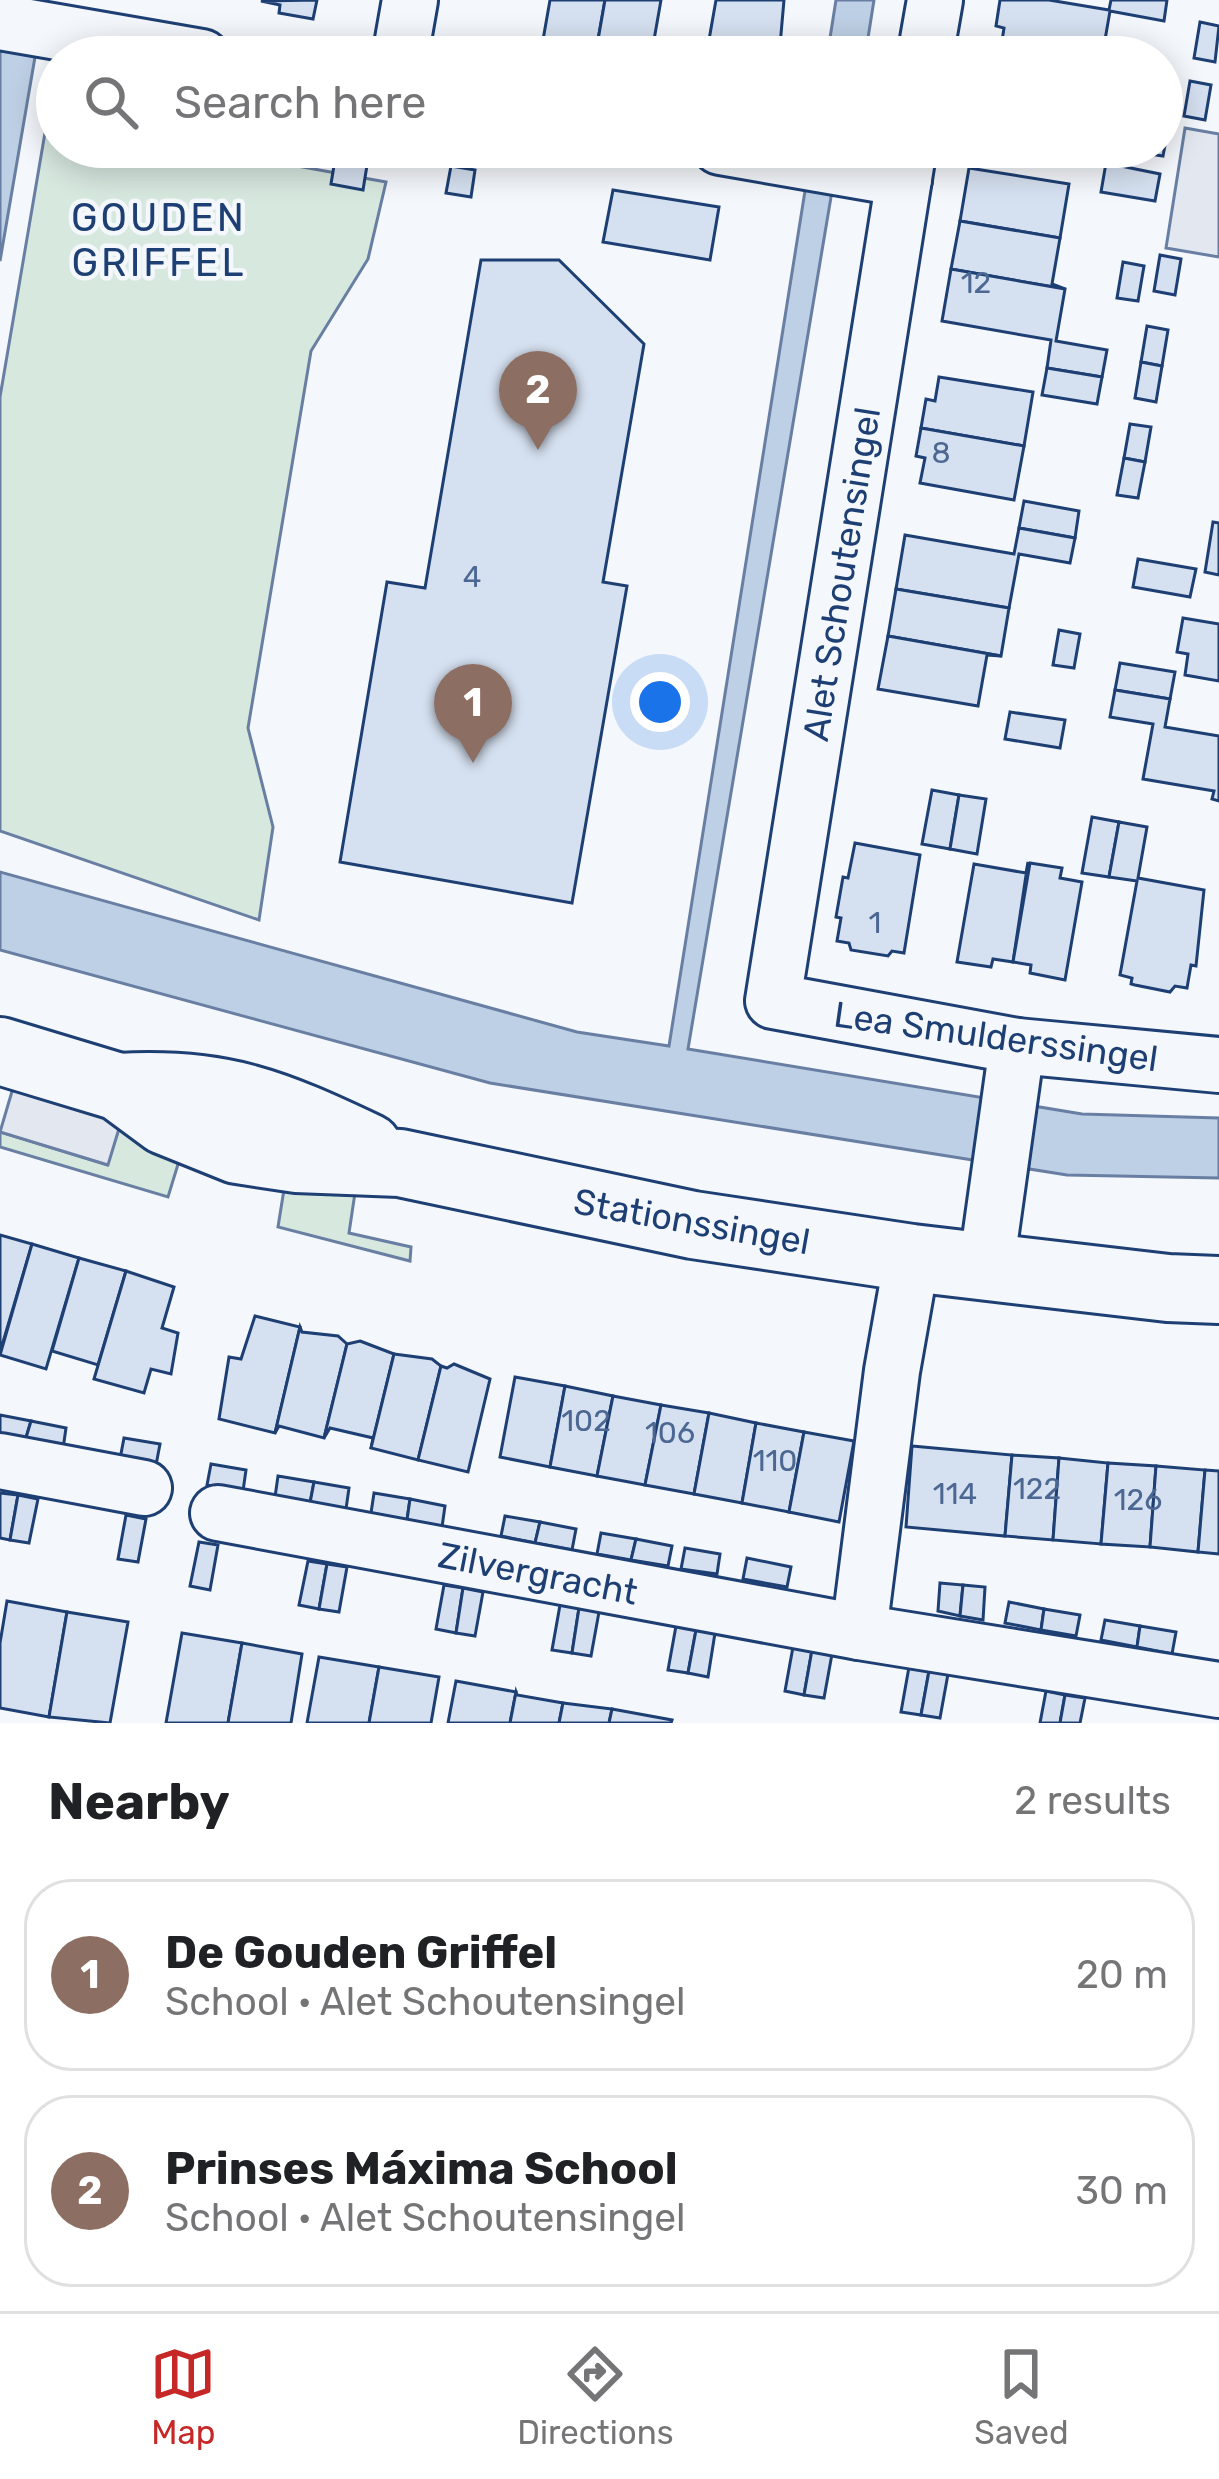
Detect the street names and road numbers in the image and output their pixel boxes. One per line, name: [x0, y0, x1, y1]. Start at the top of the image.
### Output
street label: Alet Schoutensingel: [794, 404, 889, 744]
street label: Lea Smulderssingel: [831, 992, 1161, 1081]
street label: Stationssingel: [570, 1180, 813, 1263]
street label: Zilvergracht: [435, 1533, 641, 1614]

